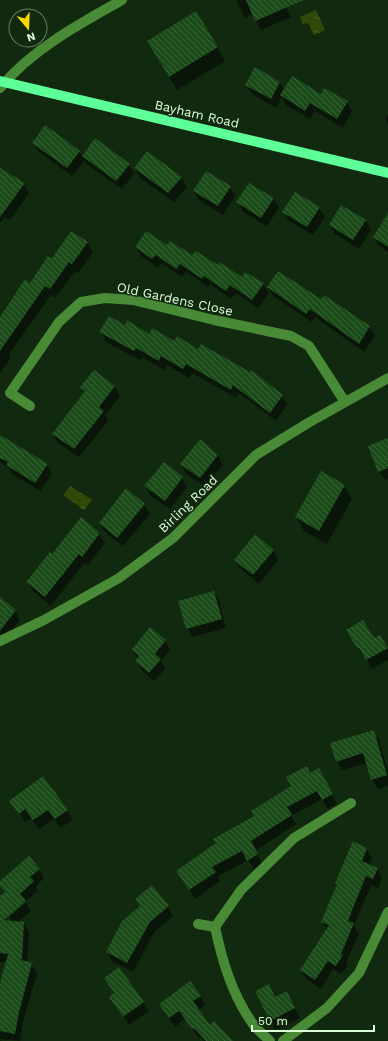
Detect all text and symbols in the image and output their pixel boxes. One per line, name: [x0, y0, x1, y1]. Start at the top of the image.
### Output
north arrow: [8, 8, 48, 48]
text: N: [25, 30, 37, 44]
street label: Bayham Road: [153, 97, 241, 131]
street label: Old Gardens Close: [116, 279, 234, 319]
street label: Birling Road: [156, 472, 220, 536]
scale bar: [252, 1007, 374, 1033]
text: 50 m: [258, 1014, 288, 1028]

